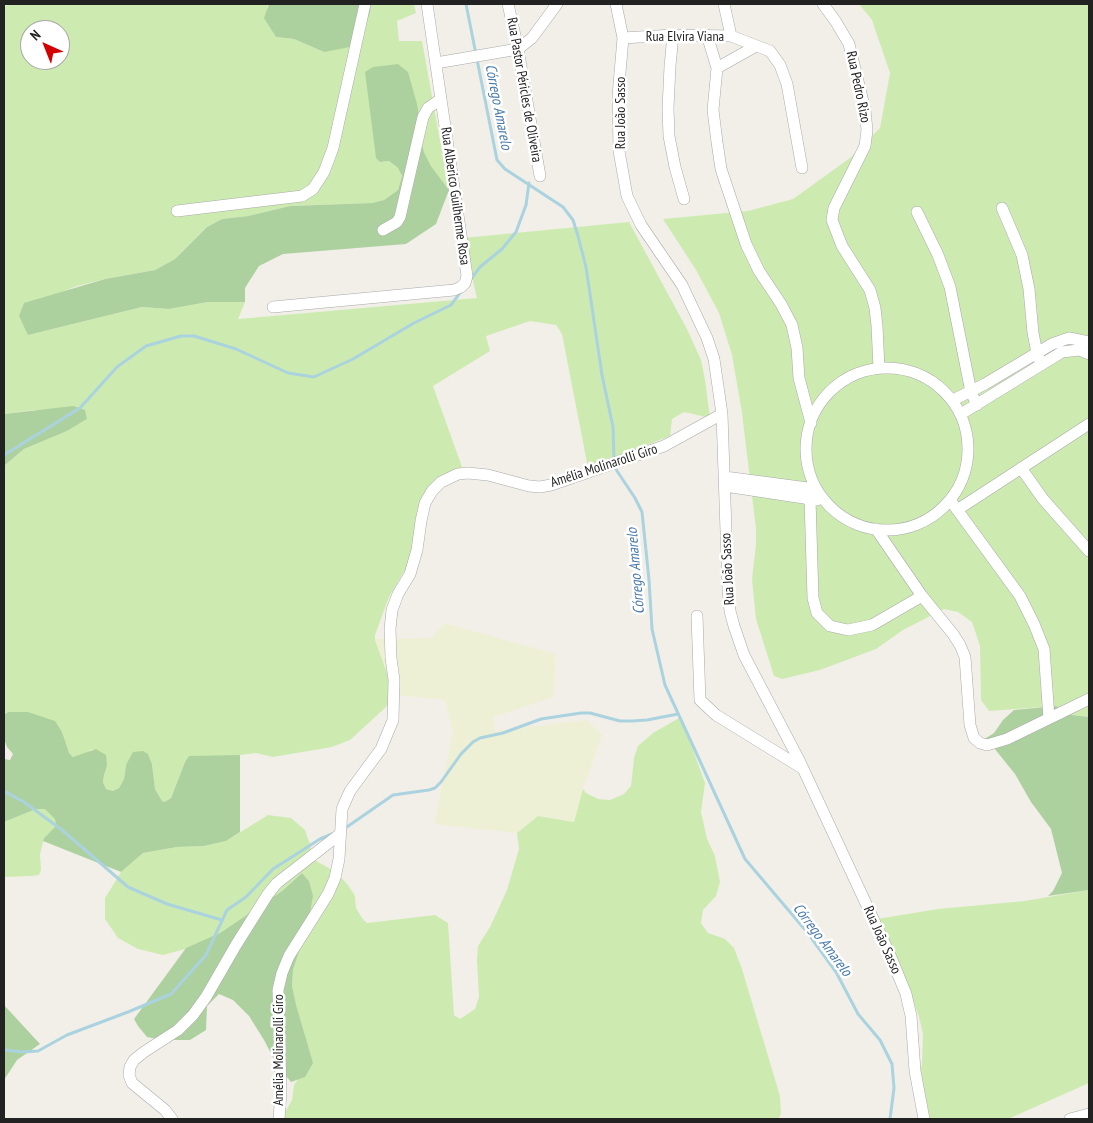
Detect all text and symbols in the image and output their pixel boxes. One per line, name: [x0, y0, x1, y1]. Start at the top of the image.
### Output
street label: Rua Pastor Péricles de Oliveira: [503, 16, 545, 164]
north arrow: [20, 20, 70, 70]
text: N: [26, 26, 44, 44]
street label: Rua Elvira Viana: [646, 29, 724, 45]
street label: Rua Pedro Rizo: [842, 50, 874, 124]
water label: Córrego Amarelo: [481, 63, 515, 151]
street label: Rua João Sasso: [613, 77, 629, 149]
street label: Rua Alberico Guilherme Rosa: [437, 126, 473, 266]
street label: Amélia Molinarolli Giro: [548, 441, 660, 491]
water label: Córrego Amarelo: [623, 527, 649, 615]
street label: Rua João Sasso: [718, 532, 738, 606]
water label: Córrego Amarelo: [789, 900, 855, 980]
street label: Rua João Sasso: [860, 903, 904, 977]
street label: Amélia Molinarolli Giro: [271, 994, 287, 1106]

